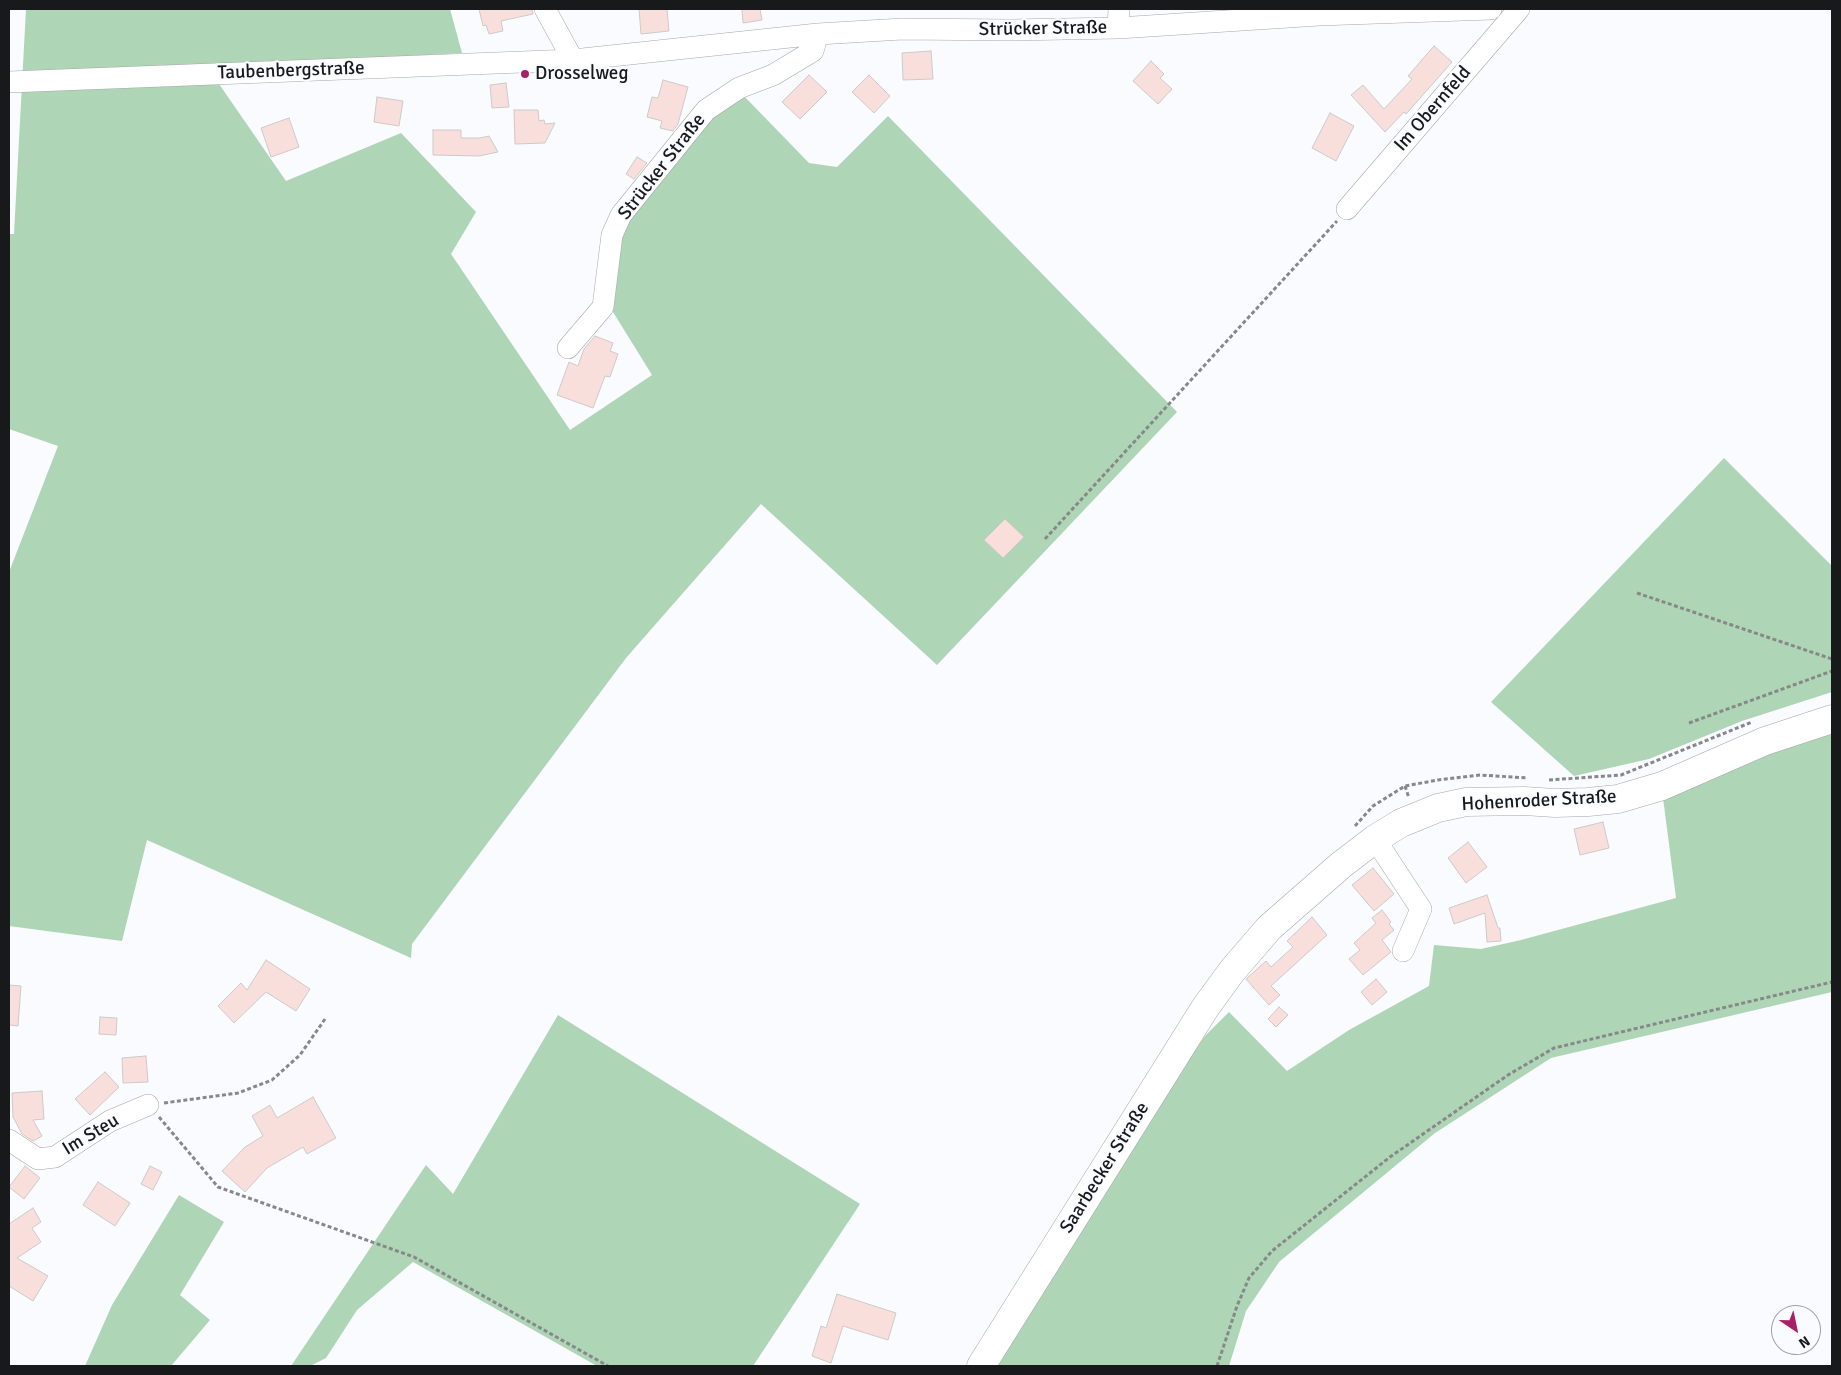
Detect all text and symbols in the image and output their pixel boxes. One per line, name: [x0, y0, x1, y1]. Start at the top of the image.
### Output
street label: Strücker Straße: [979, 16, 1107, 42]
street label: Taubenbergstraße: [217, 57, 365, 85]
street label: Im Obernfeld: [1390, 62, 1476, 156]
place label: Drosselweg: [535, 63, 628, 85]
marker: Drosselweg: [519, 68, 531, 80]
street label: Strücker Straße: [613, 109, 711, 225]
street label: Hohenroder Straße: [1461, 786, 1617, 816]
street label: Saarbecker Straße: [1056, 1098, 1154, 1238]
street label: Im Steu: [59, 1109, 123, 1161]
north arrow: [1771, 1305, 1821, 1355]
text: N: [1795, 1332, 1813, 1352]

